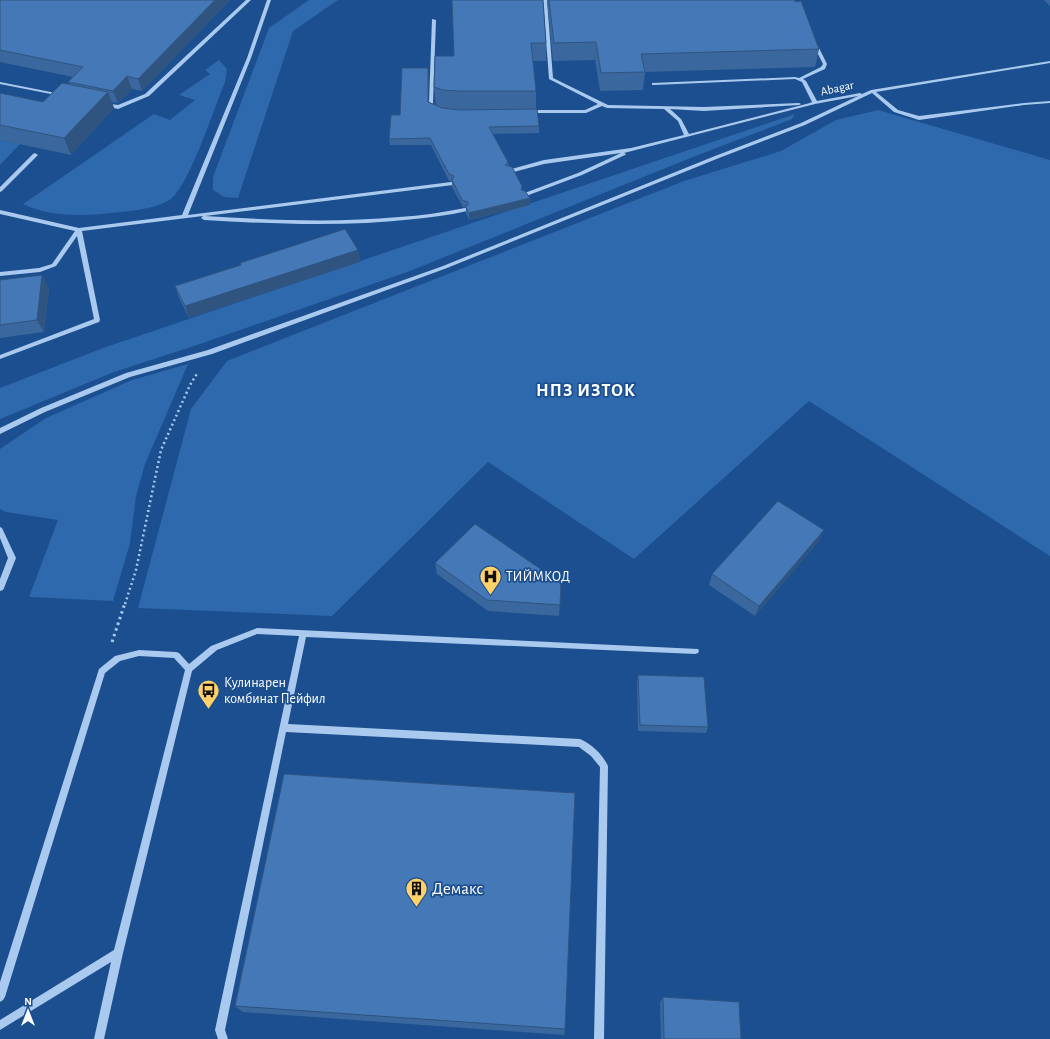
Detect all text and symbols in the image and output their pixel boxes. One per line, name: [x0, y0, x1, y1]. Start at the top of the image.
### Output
street label: Abagar: [819, 79, 855, 97]
district label: НПЗ ИЗТОК: [536, 382, 636, 400]
hospital icon: ТИЙМКОД: [478, 563, 504, 596]
place label: ТИЙМКОД: [506, 569, 570, 584]
place label: Кулинарен комбинат Пейфил: [224, 676, 326, 706]
bus stop icon: Кулинарен комбинат Пейфил: [196, 677, 222, 710]
building icon: Демакс: [404, 875, 430, 908]
place label: Демакс: [432, 880, 483, 897]
north arrow: [8, 991, 48, 1031]
text: N: [24, 996, 32, 1007]

